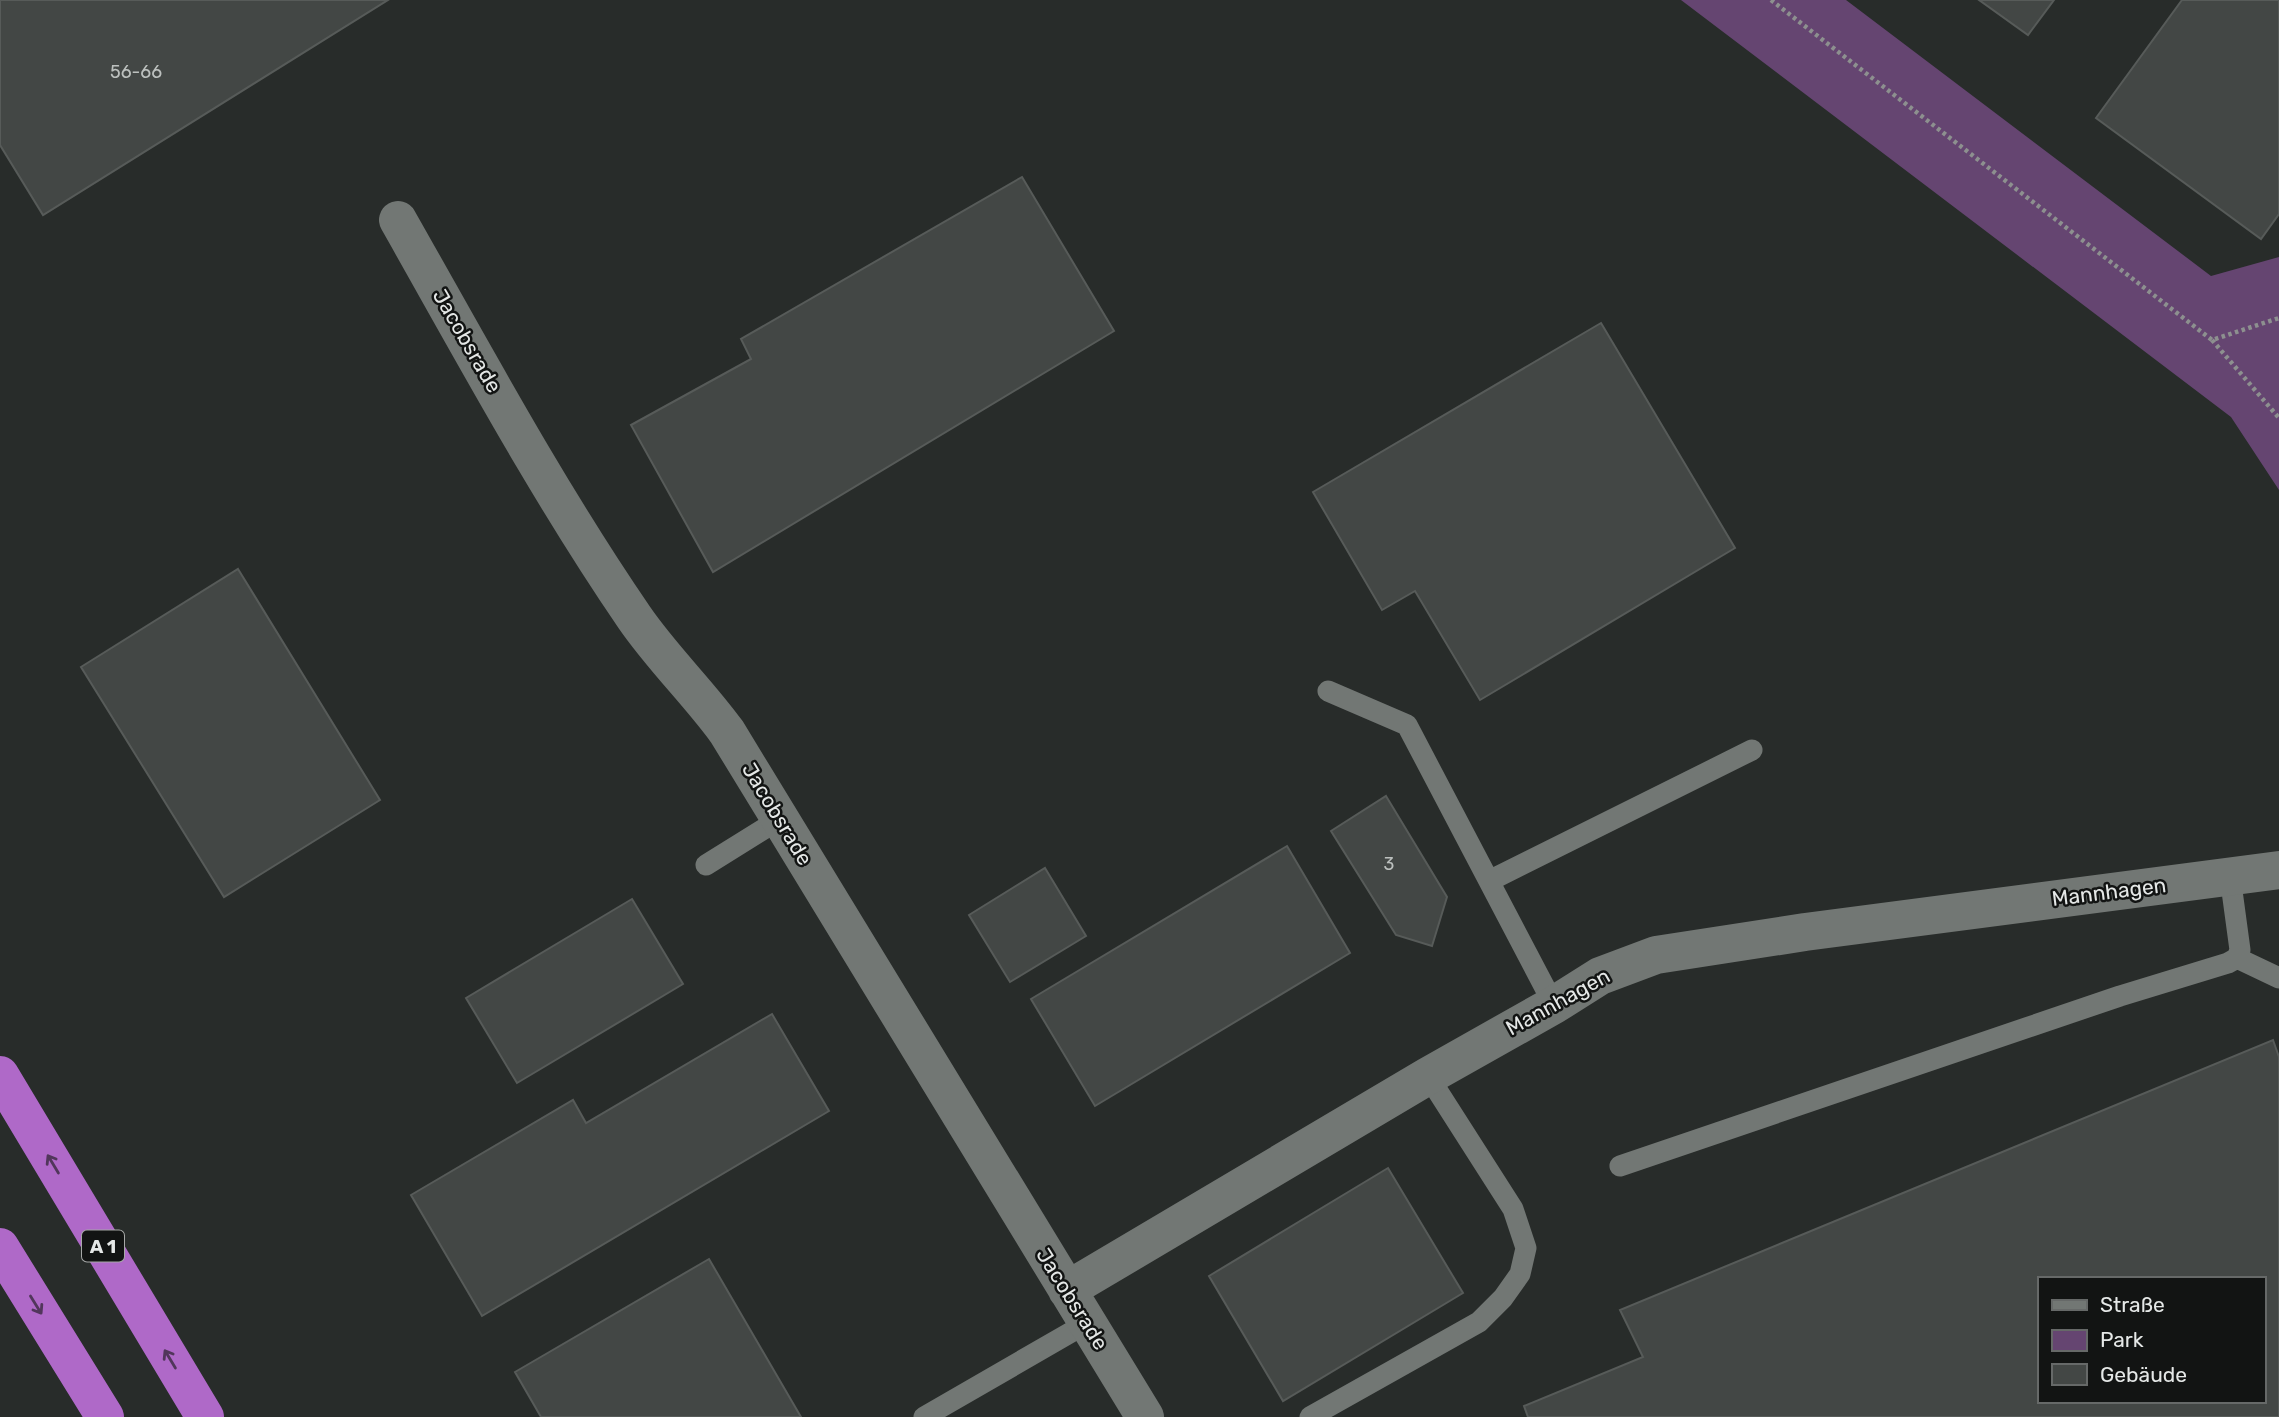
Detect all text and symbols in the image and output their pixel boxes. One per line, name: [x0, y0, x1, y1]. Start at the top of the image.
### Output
house number: 56-66: [110, 61, 162, 83]
street label: Jacobsrade: [428, 285, 507, 397]
street label: Jacobsrade: [737, 758, 818, 870]
house number: 3: [1384, 853, 1394, 875]
street label: Mannhagen: [2050, 872, 2168, 911]
street label: Mannhagen: [1501, 963, 1614, 1040]
one-way arrow: [46, 1154, 60, 1174]
road number: A 1: [82, 1230, 124, 1262]
street label: Jacobsrade: [1031, 1243, 1114, 1354]
legend: [2038, 1277, 2265, 1403]
text: Straße: [2100, 1292, 2165, 1317]
one-way arrow: [29, 1294, 43, 1314]
text: Park: [2100, 1327, 2144, 1352]
one-way arrow: [163, 1349, 177, 1369]
text: Gebäude: [2100, 1362, 2187, 1387]

